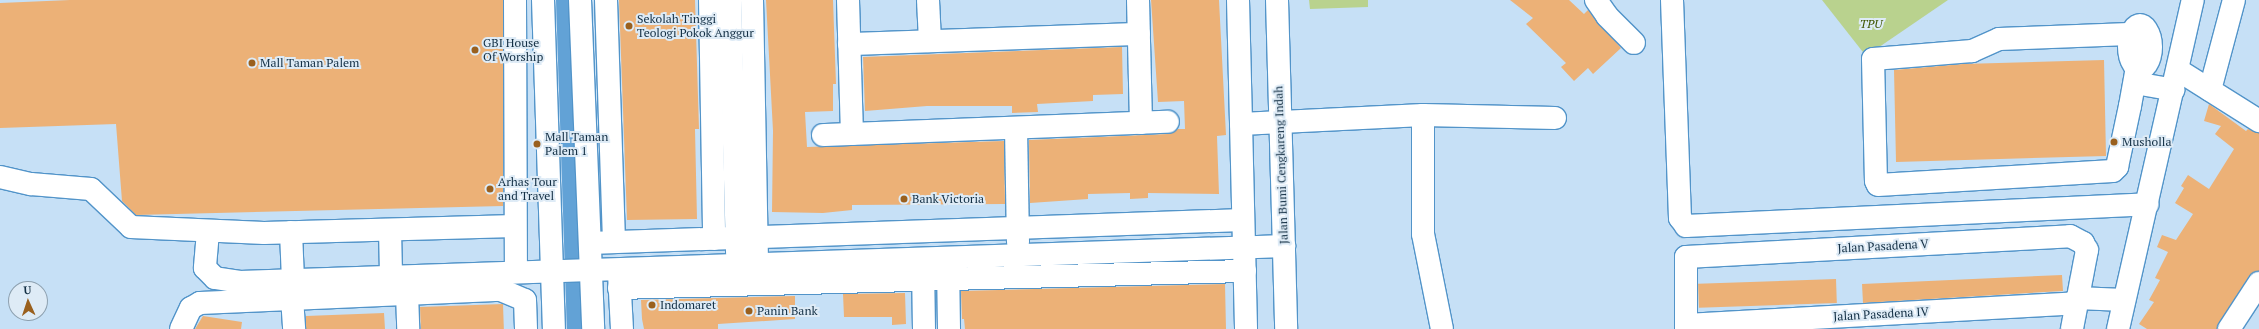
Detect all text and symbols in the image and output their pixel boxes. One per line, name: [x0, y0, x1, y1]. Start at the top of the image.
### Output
place label: Sekolah Tinggi Teologi Pokok Anggur: [637, 12, 754, 40]
park label: TPU: [1860, 17, 1882, 31]
marker: Sekolah Tinggi Teologi Pokok Anggur: [624, 21, 634, 31]
place label: GBI House Of Worship: [483, 36, 543, 64]
marker: GBI House Of Worship: [470, 45, 480, 55]
place label: Mall Taman Palem: [260, 56, 359, 70]
marker: Mall Taman Palem: [247, 58, 257, 68]
street label: Jalan Bumi Cengkareng Indah: [1271, 86, 1291, 244]
place label: Mall Taman Palem 1: [545, 130, 608, 158]
place label: Musholla: [2122, 135, 2171, 149]
marker: Musholla: [2109, 137, 2119, 147]
marker: Mall Taman Palem 1: [532, 139, 542, 149]
place label: Arhas Tour and Travel: [498, 175, 557, 203]
marker: Arhas Tour and Travel: [485, 184, 495, 194]
place label: Bank Victoria: [912, 192, 984, 206]
marker: Bank Victoria: [899, 194, 909, 204]
street label: Jalan Pasadena V: [1837, 236, 1929, 256]
north arrow: [8, 281, 48, 321]
text: U: [23, 283, 32, 297]
place label: Indomaret: [660, 298, 716, 312]
marker: Indomaret: [647, 300, 657, 310]
place label: Panin Bank: [757, 304, 818, 318]
street label: Jalan Pasadena IV: [1833, 304, 1929, 324]
marker: Panin Bank: [744, 306, 754, 316]

